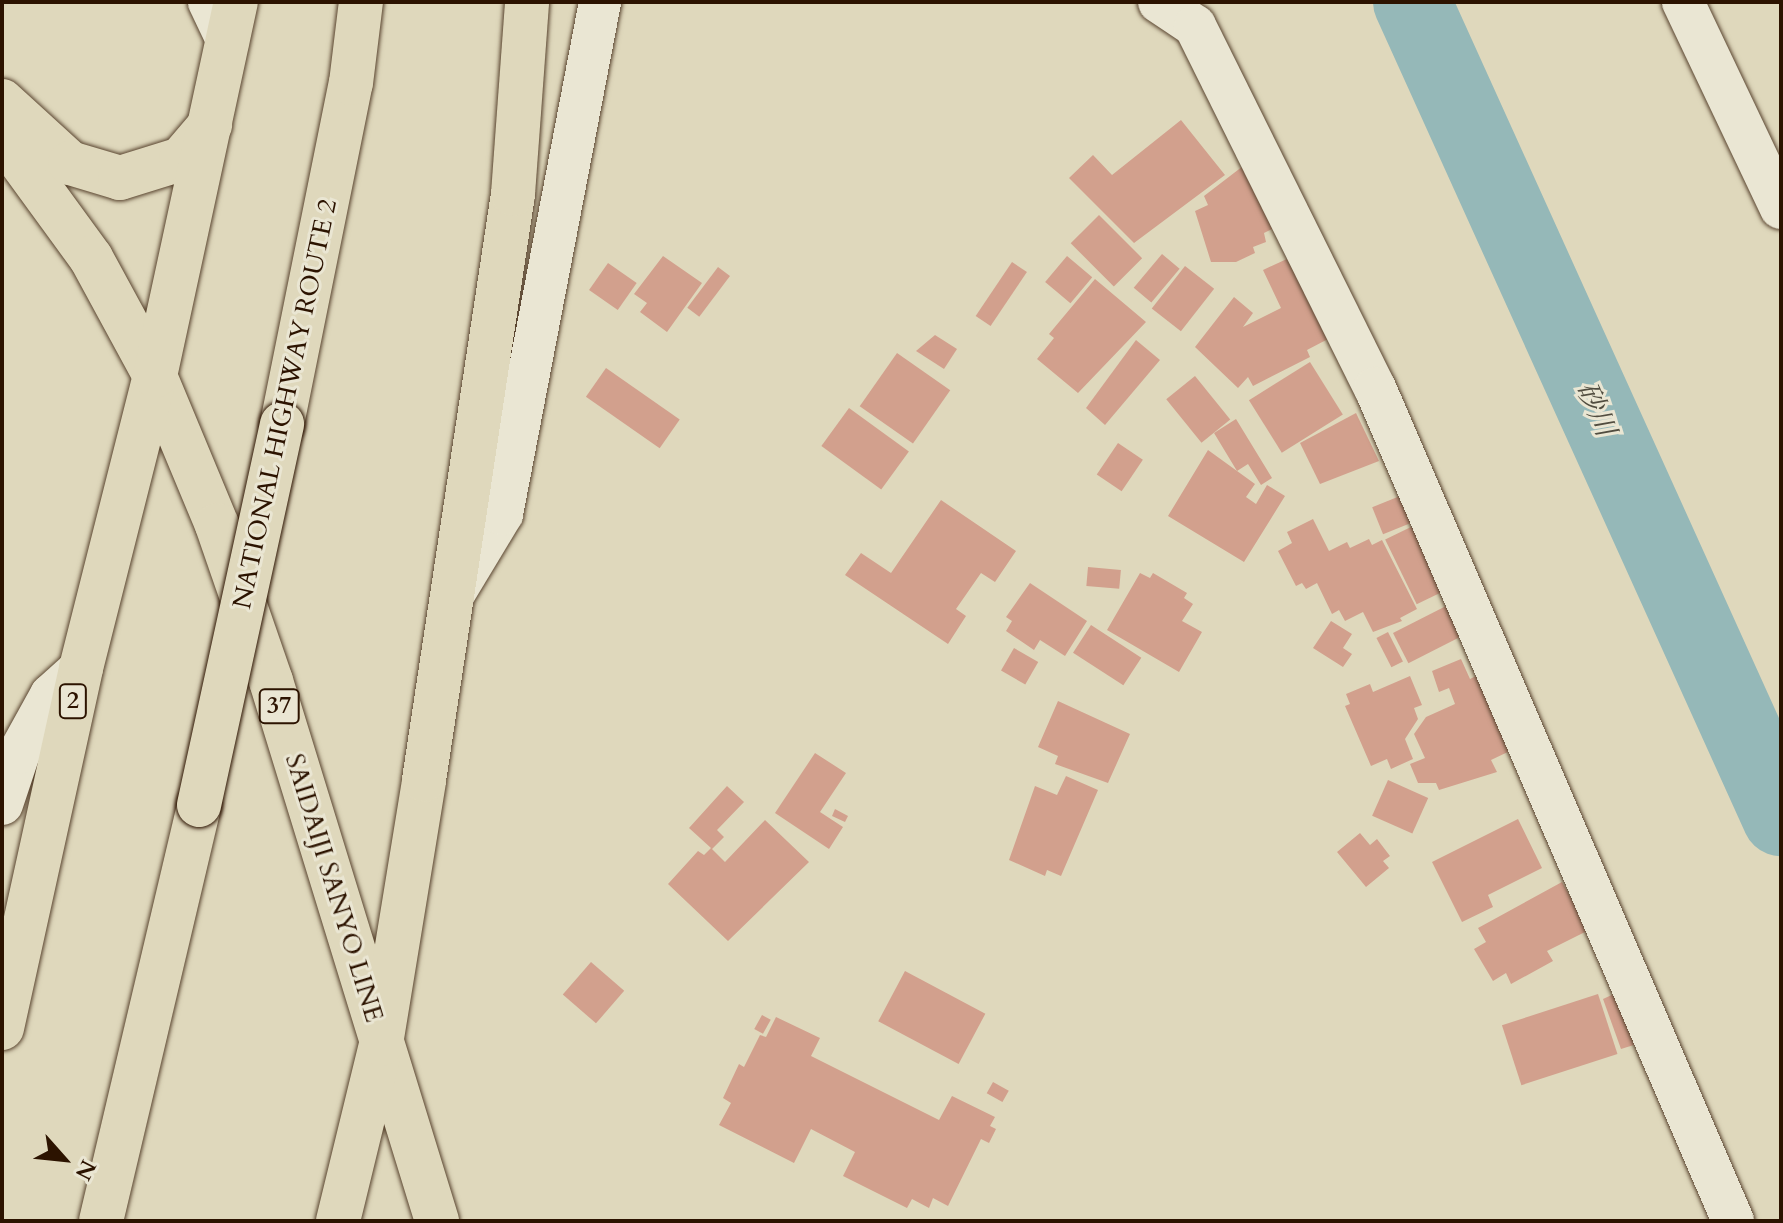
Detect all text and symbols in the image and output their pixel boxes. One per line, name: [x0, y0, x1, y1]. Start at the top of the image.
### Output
street label: NATIONAL HIGHWAY ROUTE 2: [226, 196, 344, 612]
water label: 砂川: [1569, 377, 1623, 441]
road number: 2: [57, 681, 89, 721]
road number: 37: [257, 686, 301, 726]
street label: SAIDAIJI SANYO LINE: [278, 750, 390, 1026]
north arrow: [24, 1119, 104, 1199]
text: N: [68, 1155, 103, 1185]

